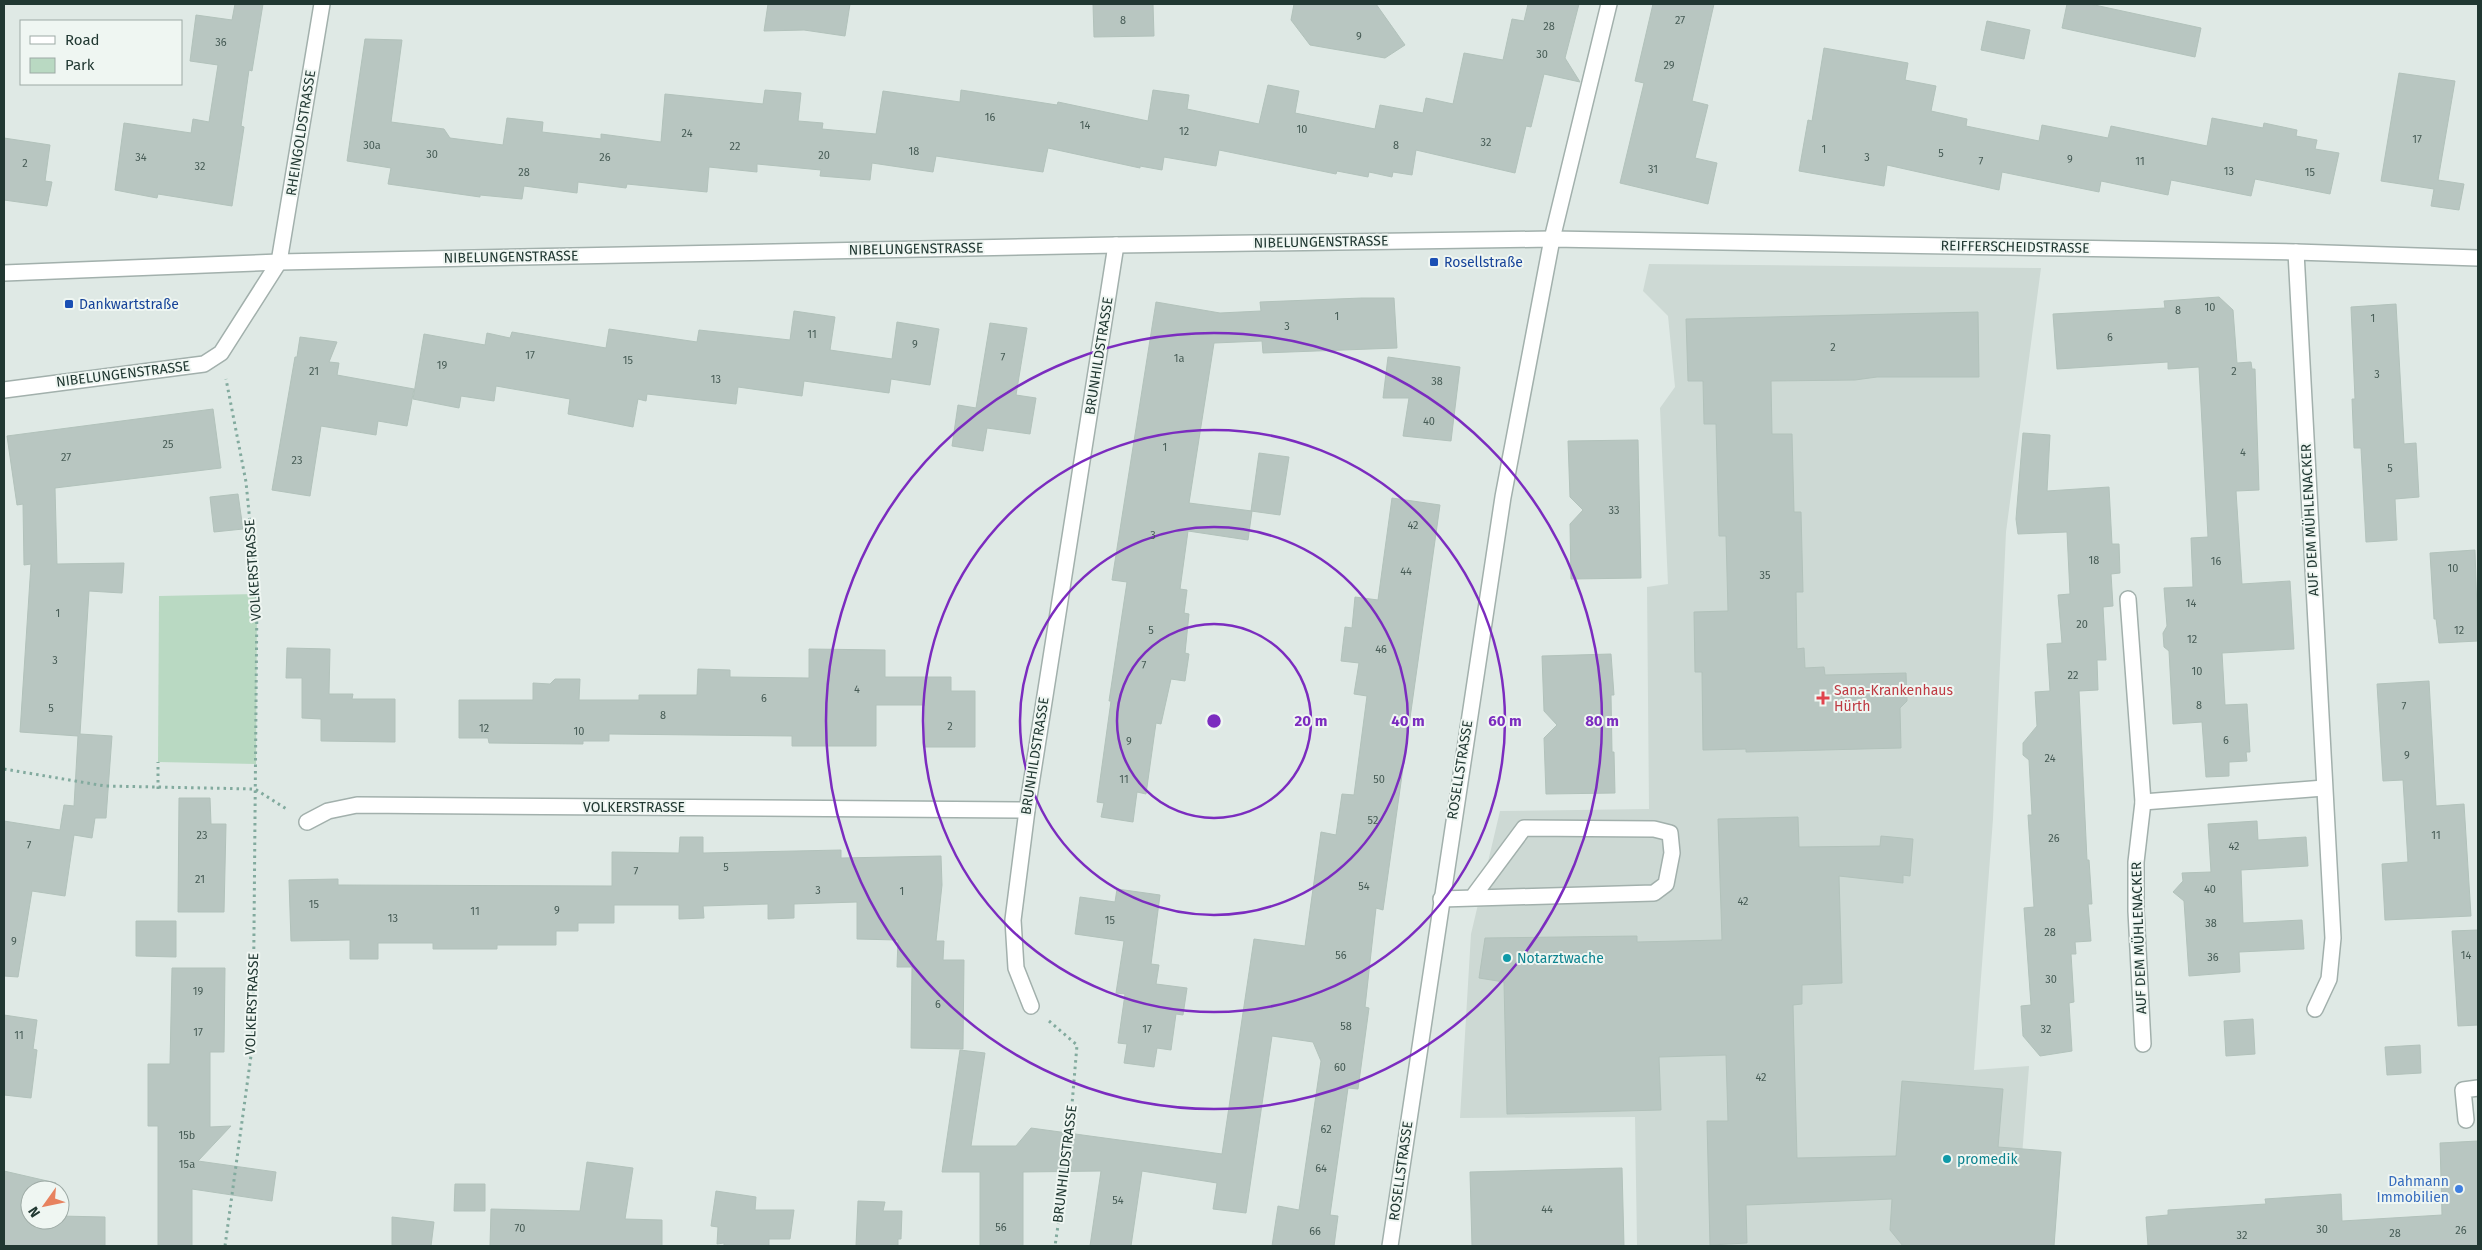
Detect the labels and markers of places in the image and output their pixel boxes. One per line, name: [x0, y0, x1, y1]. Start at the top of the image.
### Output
place label: Rosellstraße: [1444, 254, 1523, 271]
marker: Rosellstraße: [1428, 256, 1440, 268]
place label: Dankwartstraße: [79, 296, 179, 313]
marker: Dankwartstraße: [63, 298, 75, 310]
place label: Sana-Krankenhaus Hürth: [1834, 682, 1953, 715]
marker: Sana-Krankenhaus Hürth: [1816, 691, 1830, 705]
centre of rings: [1205, 712, 1223, 730]
place label: Notarztwache: [1517, 950, 1604, 967]
marker: Notarztwache: [1501, 952, 1513, 964]
place label: promedik: [1957, 1151, 2018, 1168]
marker: promedik: [1941, 1153, 1953, 1165]
place label: Dahmann Immobilien: [2377, 1173, 2449, 1206]
marker: Dahmann Immobilien: [2453, 1183, 2465, 1195]

